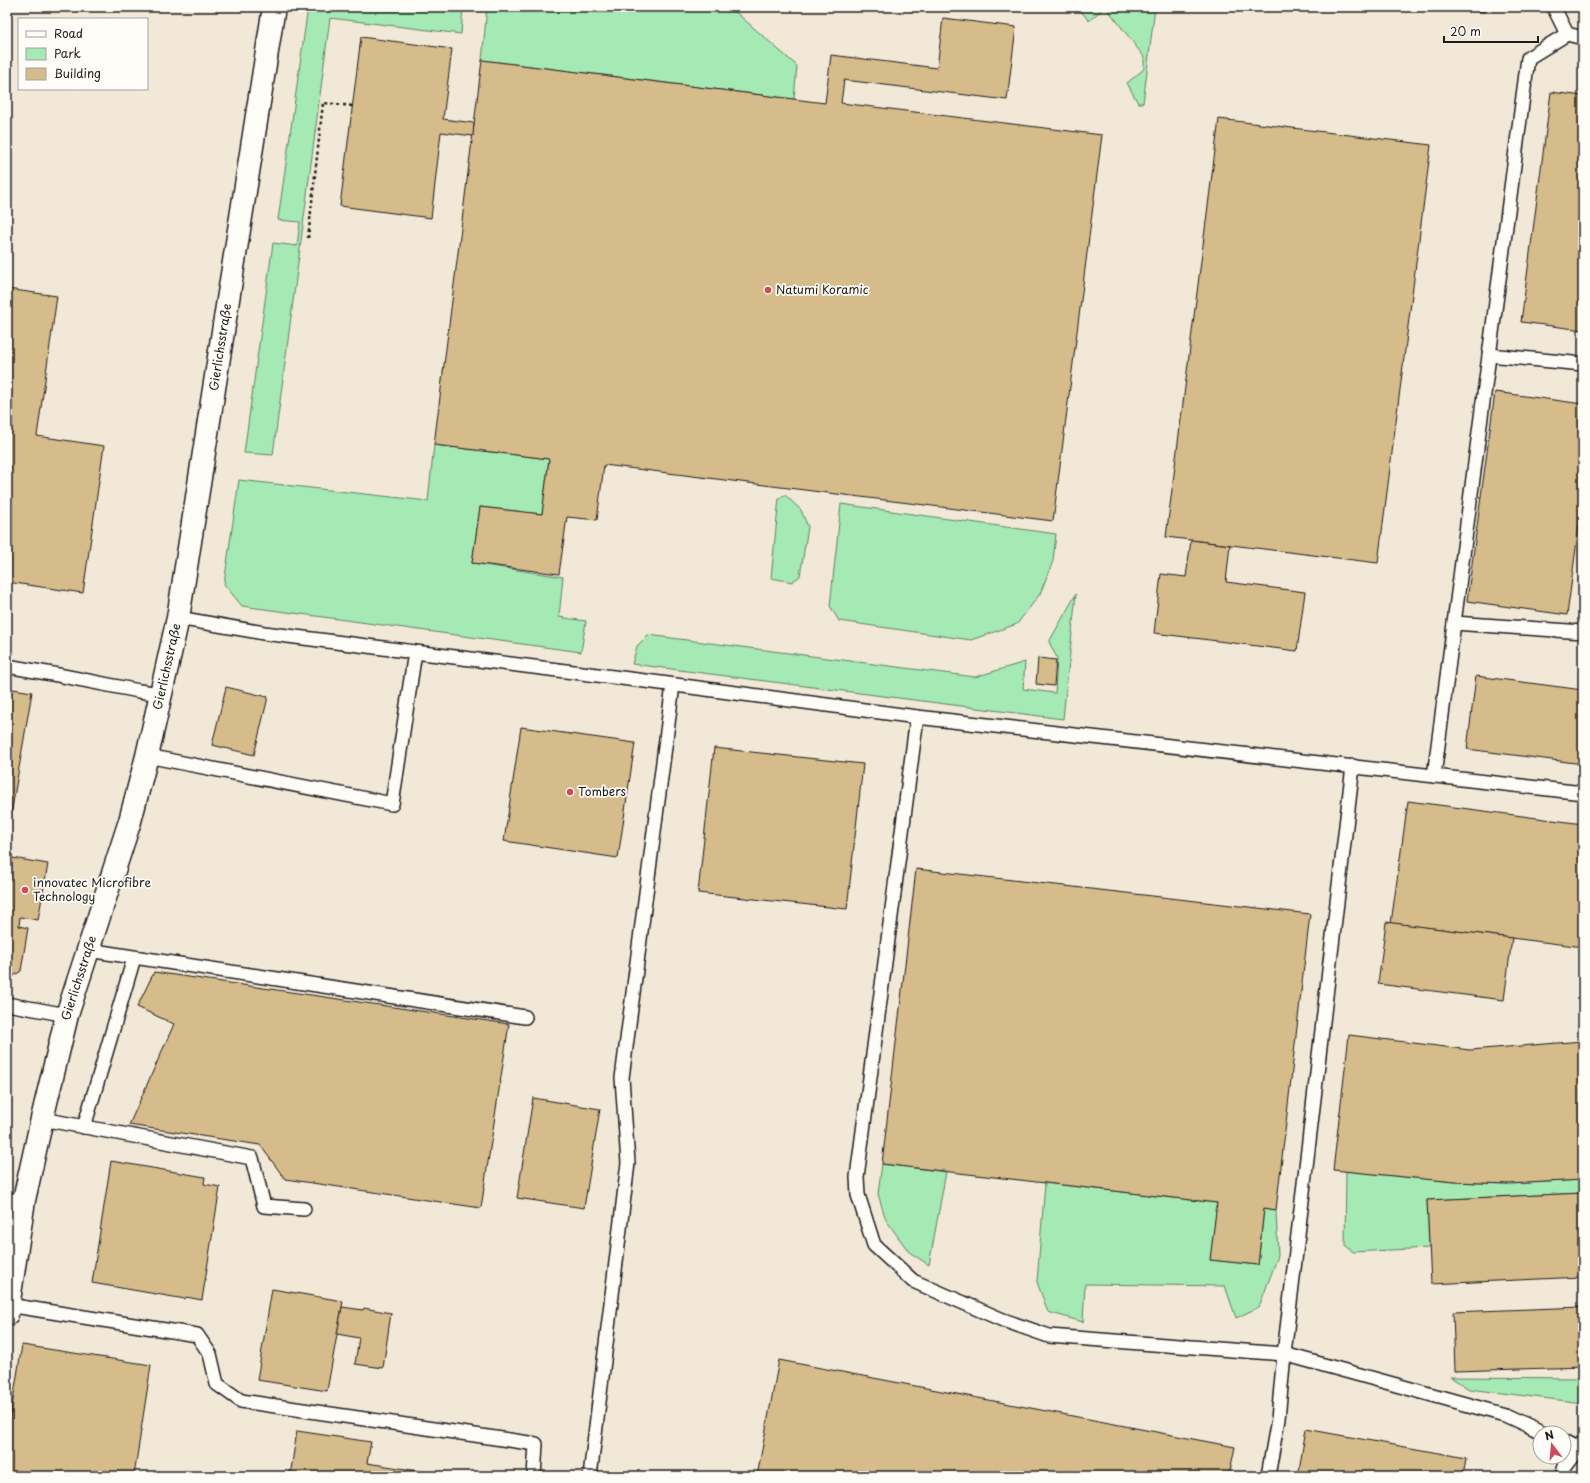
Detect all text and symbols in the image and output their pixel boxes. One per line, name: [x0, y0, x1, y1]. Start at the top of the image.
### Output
legend: [18, 18, 148, 90]
scale bar: [1444, 18, 1538, 44]
text: 20 m: [1450, 22, 1481, 40]
text: Road: [54, 24, 83, 42]
text: Park: [54, 44, 81, 62]
text: Building: [54, 64, 101, 82]
place label: Natumi Koramic: [776, 280, 869, 298]
marker: Natumi Koramic: [763, 285, 773, 295]
street label: Gierlichsstraße: [204, 302, 235, 392]
street label: Gierlichsstraße: [148, 621, 185, 711]
place label: Tombers: [578, 782, 627, 800]
marker: Tombers: [565, 787, 575, 797]
place label: innovatec Microfibre Technology: [33, 873, 151, 905]
marker: innovatec Microfibre Technology: [20, 885, 30, 895]
street label: Gierlichsstraße: [56, 933, 100, 1022]
north arrow: [1532, 1425, 1572, 1465]
text: N: [1543, 1425, 1556, 1444]

